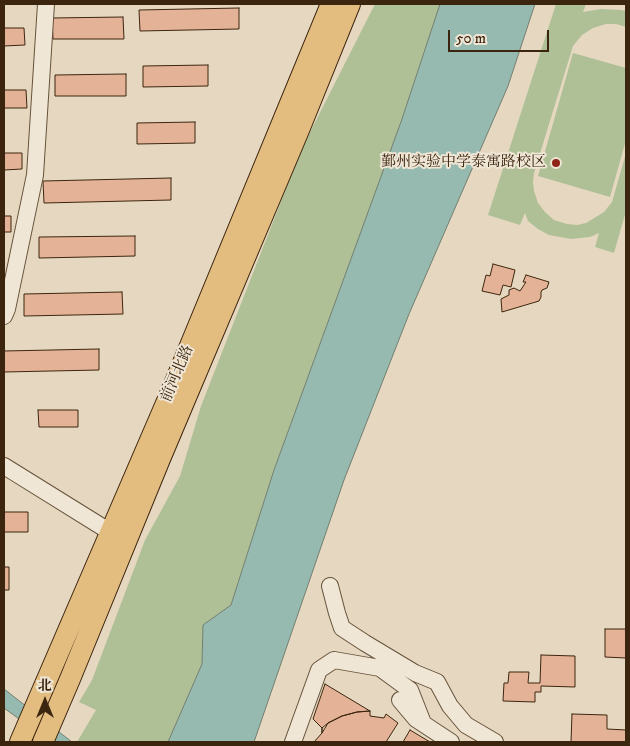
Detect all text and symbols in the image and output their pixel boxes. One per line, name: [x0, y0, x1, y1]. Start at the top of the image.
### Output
scale bar: [450, 20, 551, 52]
text: 50 m: [456, 29, 486, 48]
place label: 鄞州实验中学泰寓路校区: [381, 154, 546, 172]
marker: 鄞州实验中学泰寓路校区: [550, 157, 562, 169]
street label: 前河北路: [158, 343, 198, 405]
north arrow: [20, 676, 70, 726]
text: 北: [38, 677, 52, 695]

